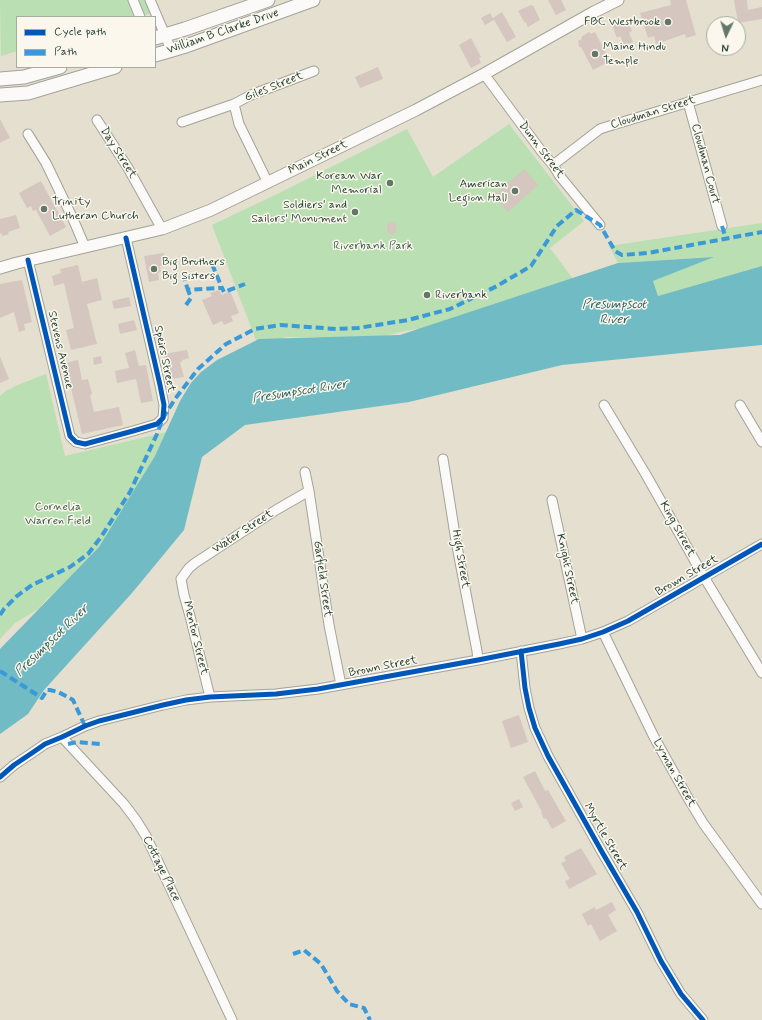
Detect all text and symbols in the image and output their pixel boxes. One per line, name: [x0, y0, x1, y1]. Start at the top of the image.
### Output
street label: William B Clarke Drive: [165, 6, 281, 58]
place label: FBC Westbrook: [584, 15, 660, 29]
legend: [16, 16, 156, 68]
north arrow: [706, 16, 746, 56]
marker: FBC Westbrook: [663, 17, 673, 27]
text: Cycle path: [54, 24, 106, 40]
place label: Maine Hindu Temple: [603, 40, 666, 68]
text: N: [721, 40, 729, 54]
text: Path: [54, 44, 77, 60]
marker: Maine Hindu Temple: [590, 49, 600, 59]
street label: Giles Street: [243, 69, 305, 105]
street label: Cloudman Street: [609, 93, 697, 133]
street label: Dunn Street: [515, 119, 567, 181]
street label: Cloudman Court: [687, 122, 723, 206]
street label: Day Street: [96, 125, 140, 181]
street label: Main Street: [286, 138, 350, 178]
place label: Korean War Memorial: [316, 169, 382, 197]
place label: American Legion Hall: [449, 177, 507, 205]
marker: Korean War Memorial: [385, 178, 395, 188]
marker: American Legion Hall: [510, 186, 520, 196]
place label: Trinity Lutheran Church: [52, 195, 139, 223]
place label: Soldiers' and Sailors' Monument: [251, 198, 347, 226]
marker: Trinity Lutheran Church: [39, 204, 49, 214]
marker: Soldiers' and Sailors' Monument: [350, 207, 360, 217]
park label: Riverbank Park: [333, 239, 413, 253]
place label: Big Brothers Big Sisters: [162, 255, 225, 283]
marker: Big Brothers Big Sisters: [149, 264, 159, 274]
place label: Riverbank: [435, 288, 487, 302]
marker: Riverbank: [422, 290, 432, 300]
water label: Presumpscot River: [582, 297, 646, 328]
street label: Stevens Avenue: [44, 310, 76, 390]
street label: Speirs Street: [150, 324, 178, 394]
water label: Presumpscot River: [251, 377, 349, 407]
street label: King Street: [656, 499, 698, 559]
park label: Cornelia Warren Field: [25, 500, 91, 528]
street label: Water Street: [210, 507, 276, 557]
street label: High Street: [448, 529, 472, 589]
street label: Knight Street: [552, 532, 582, 606]
street label: Garfield Street: [310, 540, 334, 618]
street label: Brown Street: [653, 552, 721, 600]
street label: Mentor Street: [179, 600, 211, 676]
water label: Presumpscot River: [12, 602, 92, 680]
street label: Brown Street: [347, 653, 419, 681]
street label: Lyman Street: [649, 736, 699, 810]
street label: Myrtle Street: [580, 801, 630, 873]
street label: Cottage Place: [139, 834, 183, 904]

